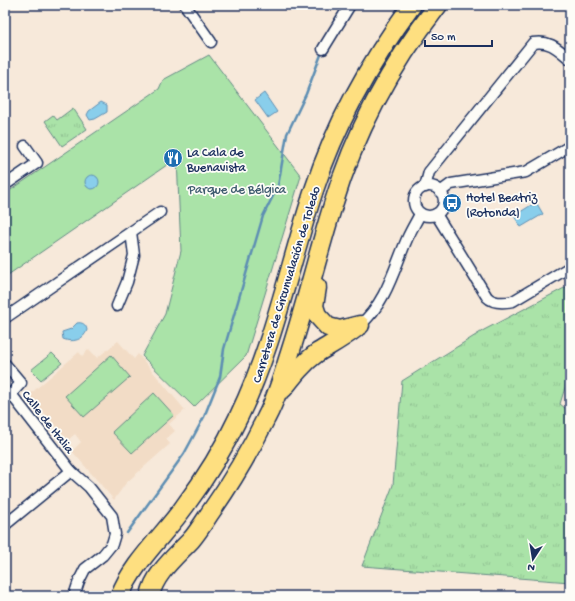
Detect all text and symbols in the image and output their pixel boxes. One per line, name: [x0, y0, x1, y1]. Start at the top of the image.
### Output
scale bar: [425, 22, 492, 48]
text: 50 m: [431, 31, 456, 45]
place label: La Cala de Buenavista: [186, 146, 246, 176]
restaurant icon: La Cala de Buenavista: [162, 147, 184, 169]
park label: Parque de Bélgica: [187, 183, 287, 198]
street label: Carretera de Circunvalación de Toledo: [250, 184, 325, 385]
place label: Hotel Beatriz (Rotonda): [466, 191, 538, 221]
bus stop icon: Hotel Beatriz (Rotonda): [441, 192, 463, 214]
street label: Calle de Italia: [18, 388, 77, 458]
north arrow: [513, 539, 553, 579]
text: N: [527, 560, 536, 573]

